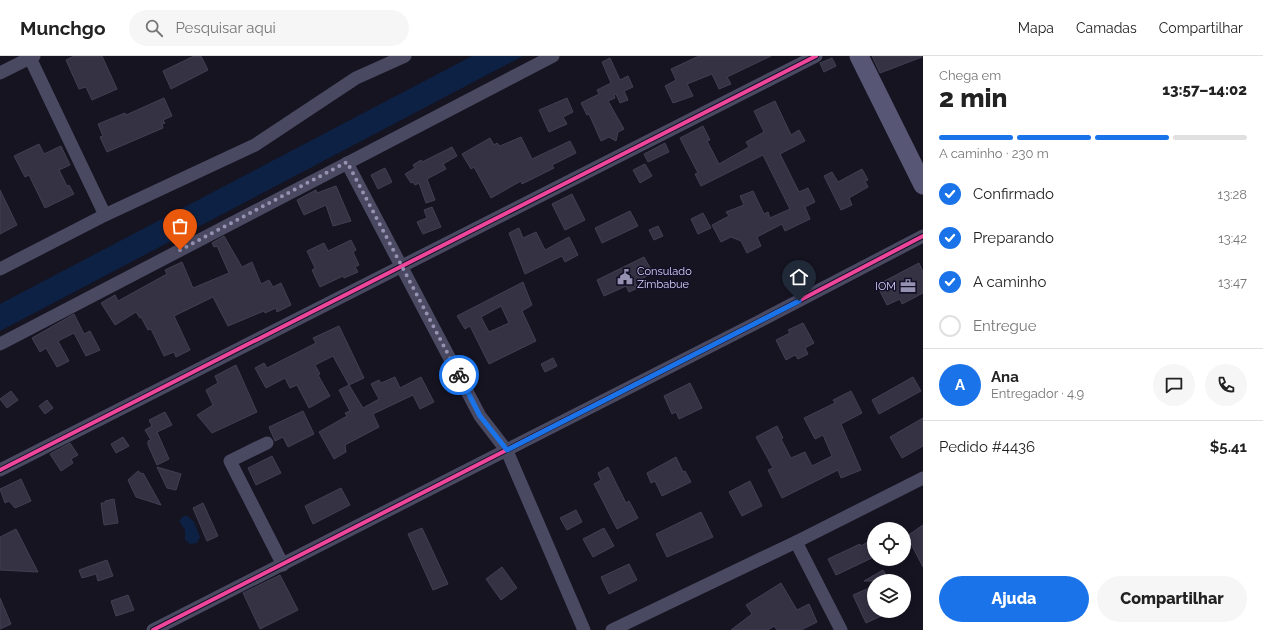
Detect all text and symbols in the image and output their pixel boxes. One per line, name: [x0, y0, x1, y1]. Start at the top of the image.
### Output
search box: [129, 10, 409, 46]
text: Munchgo: [20, 17, 105, 39]
icon: search: [143, 17, 165, 39]
text: Pesquisar aqui: [175, 19, 276, 37]
text: Mapa: [1018, 20, 1054, 36]
text: Camadas: [1076, 20, 1137, 36]
text: Compartilhar: [1159, 20, 1243, 36]
text: Chega em: [939, 68, 1001, 83]
text: 13:57–14:02: [1162, 81, 1247, 99]
text: 2 min: [939, 83, 1007, 113]
text: A caminho · 230 m: [939, 146, 1049, 161]
icon: check: [939, 183, 961, 205]
text: Confirmado: [973, 185, 1054, 203]
text: 13:28: [1218, 187, 1247, 202]
pin: [163, 209, 197, 250]
icon: bag: [169, 215, 191, 237]
icon: check: [939, 227, 961, 249]
text: Preparando: [973, 229, 1054, 247]
text: 13:42: [1218, 231, 1247, 246]
pin: [782, 260, 816, 301]
place label: Consulado Zimbabue: [637, 265, 692, 291]
icon: home: [788, 266, 810, 288]
public building icon: Consulado Zimbabue: [616, 268, 634, 286]
icon: check: [939, 271, 961, 293]
text: A caminho: [973, 273, 1046, 291]
text: 13:47: [1218, 275, 1247, 290]
office icon: IOM: [899, 277, 917, 295]
place label: IOM: [875, 280, 896, 293]
text: Entregue: [973, 317, 1037, 335]
courier: [439, 355, 479, 395]
icon: bike: [448, 364, 470, 386]
button: chat: [1153, 364, 1195, 406]
button: phone: [1205, 364, 1247, 406]
text: Ana: [991, 368, 1019, 386]
text: A: [955, 376, 965, 394]
text: Entregador · 4.9: [991, 386, 1084, 401]
text: Pedido #4436: [939, 438, 1035, 456]
text: $5.41: [1210, 438, 1247, 456]
map controls: [867, 522, 911, 618]
button: locate: [867, 522, 911, 566]
button: layers: [867, 574, 911, 618]
button: Ajuda: [939, 576, 1089, 622]
button: Compartilhar: [1097, 576, 1247, 622]

